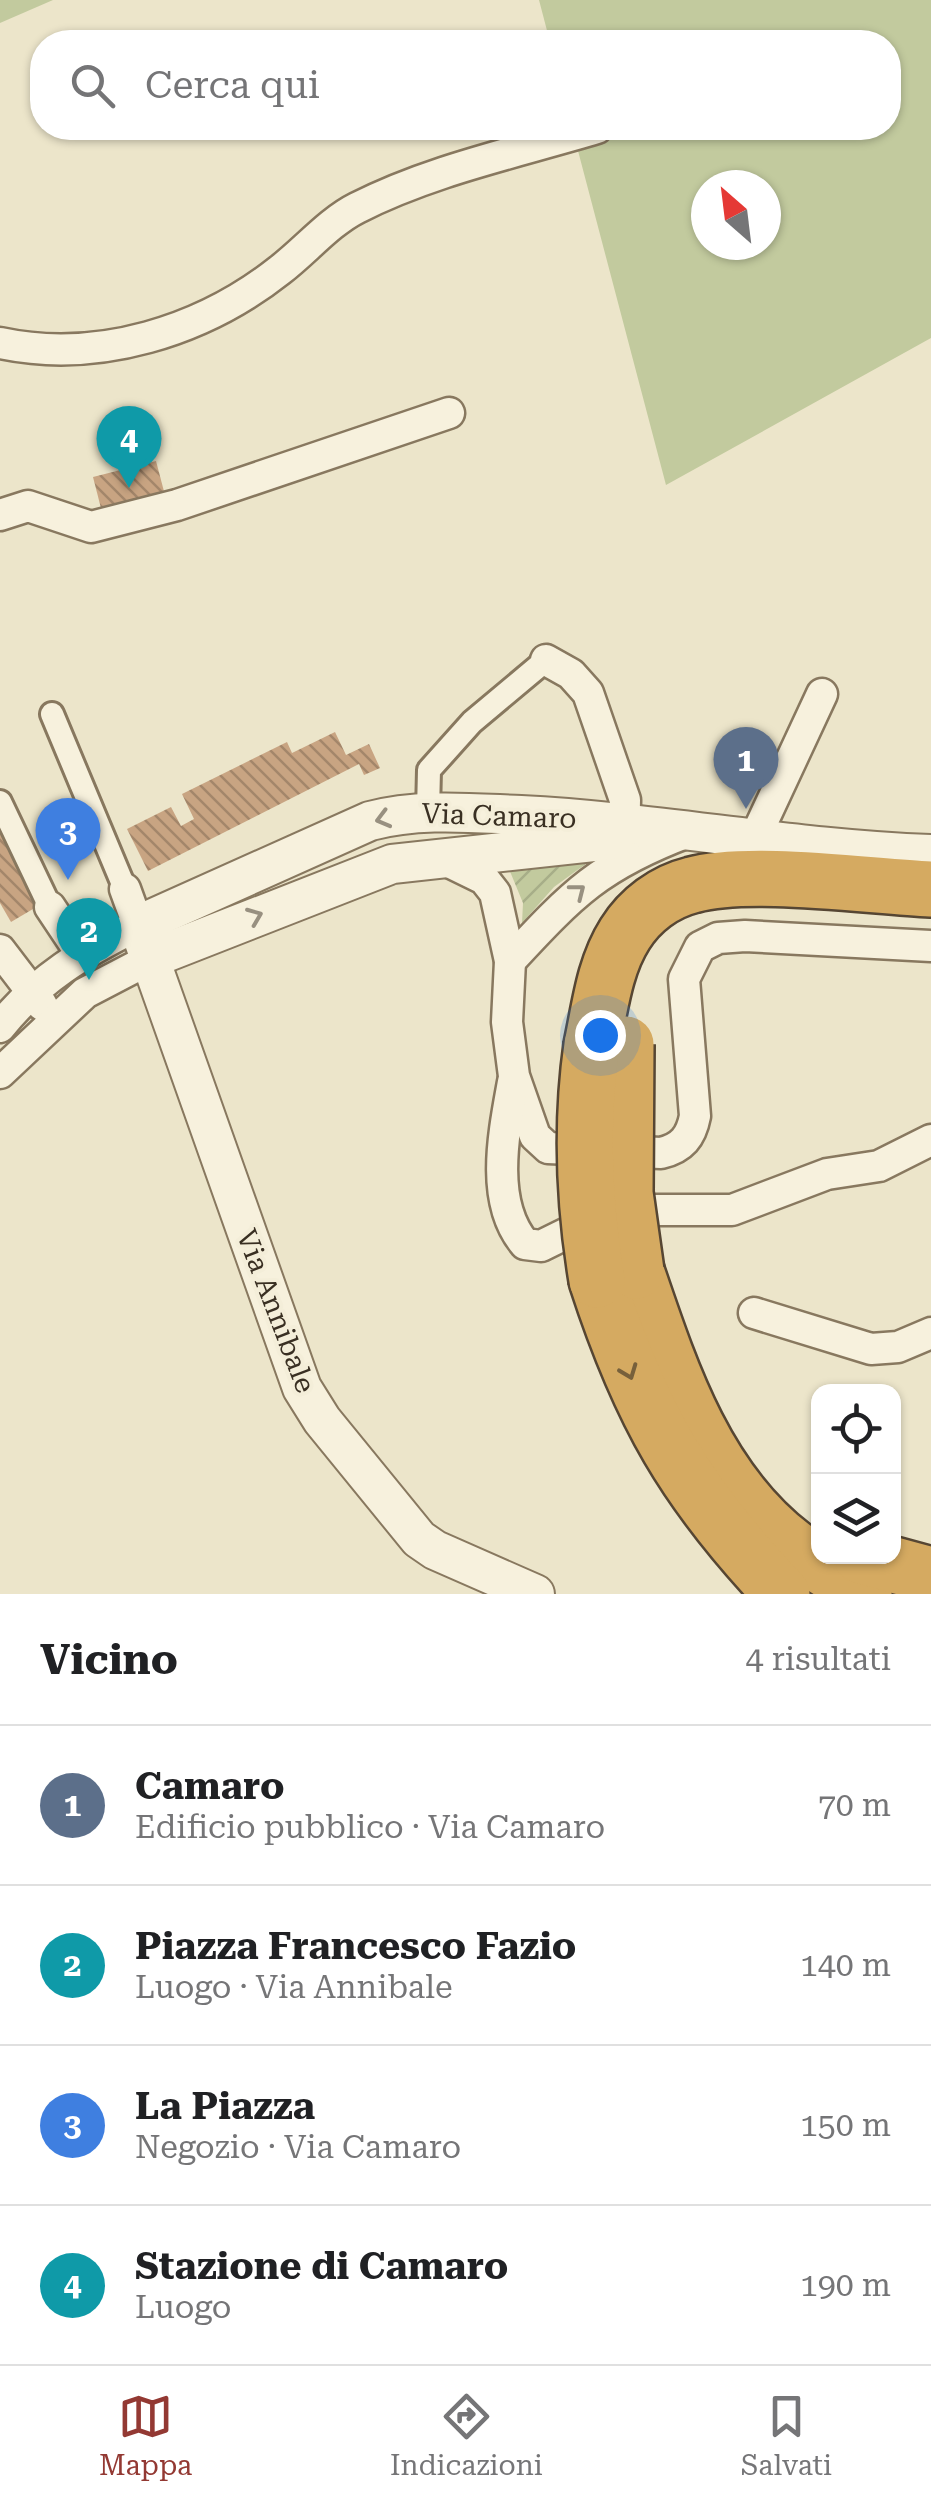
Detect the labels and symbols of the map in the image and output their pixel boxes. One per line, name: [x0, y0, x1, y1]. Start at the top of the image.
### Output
north arrow: [691, 170, 781, 260]
pin: 4: [96, 406, 162, 488]
pin: 1: [714, 726, 778, 809]
street label: Via Camaro: [421, 797, 577, 835]
pin: 3: [36, 798, 100, 880]
one-way arrow: [375, 807, 392, 828]
one-way arrow: [567, 885, 585, 903]
pin: 2: [56, 898, 122, 980]
one-way arrow: [245, 907, 263, 927]
your location: [575, 1010, 626, 1061]
street label: Via Annibale: [230, 1225, 322, 1397]
one-way arrow: [617, 1363, 637, 1380]

